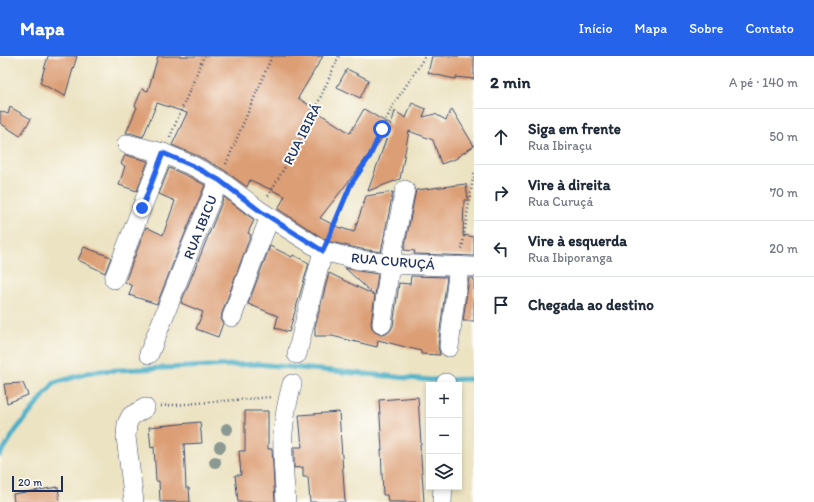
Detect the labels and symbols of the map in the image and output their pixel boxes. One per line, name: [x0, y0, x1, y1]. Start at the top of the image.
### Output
street label: RUA IBIRÁ: [280, 101, 325, 168]
route start: [373, 120, 391, 138]
street label: RUA IBICU: [180, 193, 221, 262]
route end: [133, 199, 151, 217]
street label: RUA CURUÇÁ: [350, 249, 436, 274]
scale bar: [12, 474, 63, 493]

